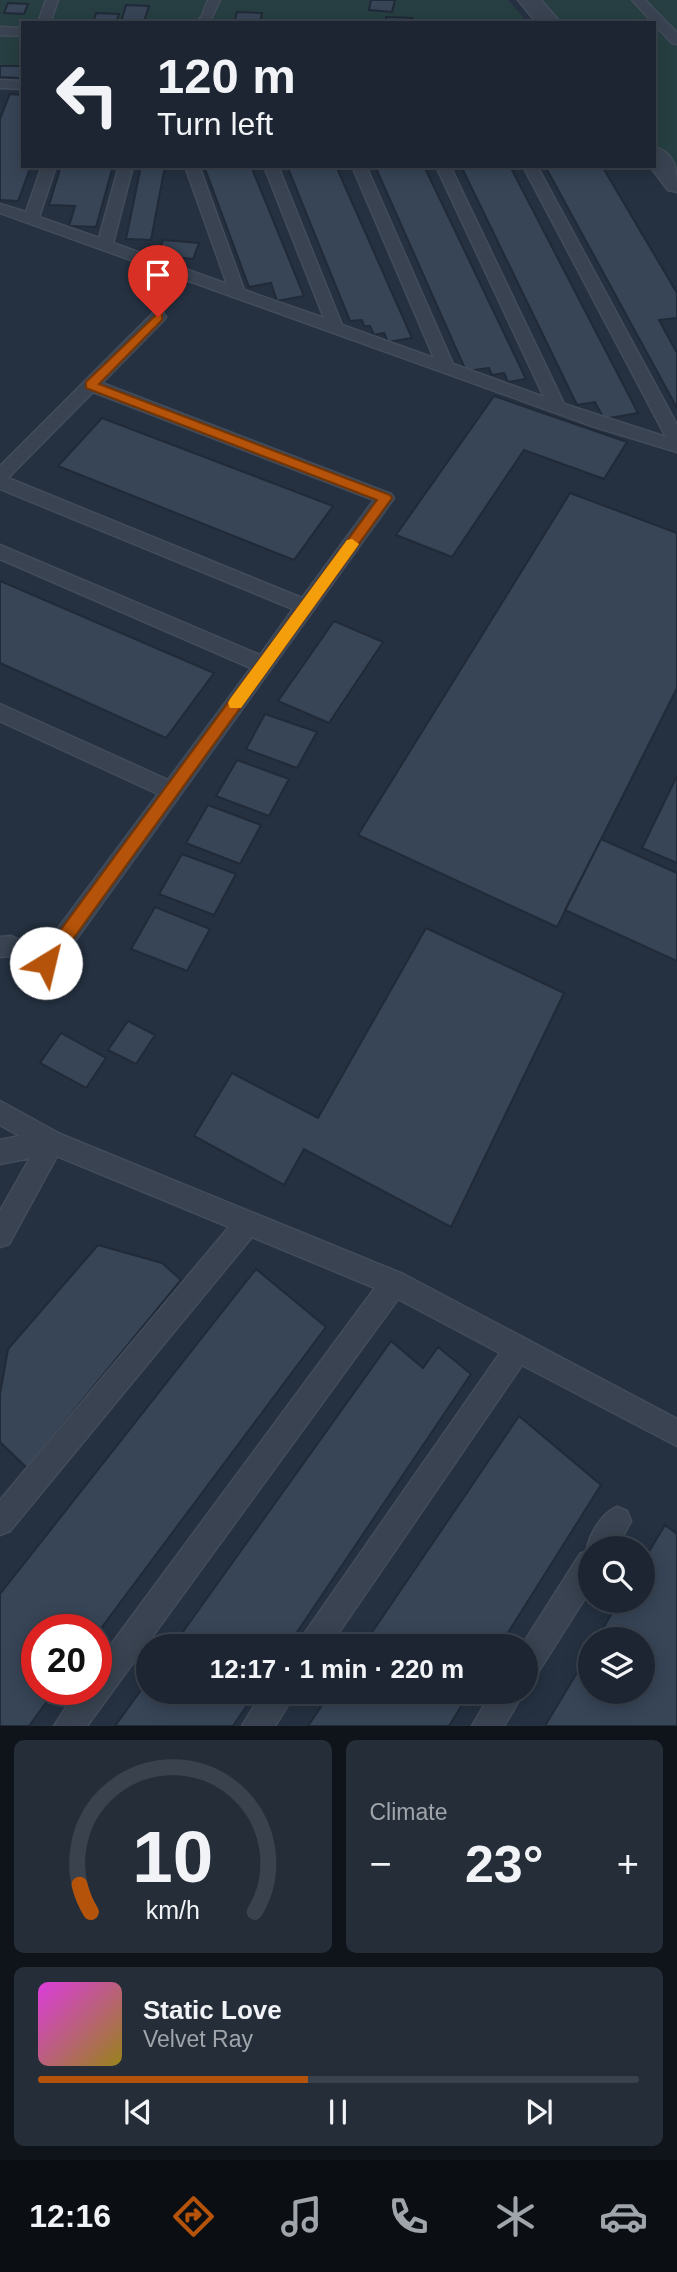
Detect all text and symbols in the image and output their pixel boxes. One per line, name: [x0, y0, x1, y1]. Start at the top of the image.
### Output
icon: left: [42, 49, 133, 140]
text: 120 m: [157, 49, 296, 103]
text: Turn left: [157, 106, 273, 142]
pin: [128, 245, 188, 317]
icon: arrive: [139, 256, 177, 294]
position arrow: [9, 926, 83, 1000]
map controls: [578, 1536, 655, 1704]
button: search: [578, 1536, 655, 1613]
speed limit sign: 20: [21, 1614, 112, 1705]
button: layers: [578, 1627, 655, 1704]
text: 12:17 · 1 min · 220 m: [210, 1654, 464, 1684]
text: Climate: [370, 1799, 447, 1825]
text: 10: [132, 1817, 213, 1898]
text: 23°: [465, 1835, 544, 1893]
text: −: [370, 1843, 392, 1885]
text: +: [617, 1843, 639, 1885]
text: km/h: [146, 1896, 200, 1924]
text: Static Love: [143, 1995, 282, 2025]
text: Velvet Ray: [143, 2026, 253, 2052]
icon: previous: [119, 2093, 157, 2131]
icon: pause: [319, 2093, 357, 2131]
icon: next: [520, 2093, 558, 2131]
icon: directions: [169, 2192, 218, 2241]
icon: music: [277, 2192, 326, 2241]
icon: phone: [384, 2192, 433, 2241]
icon: climate: [491, 2192, 540, 2241]
icon: car: [599, 2192, 648, 2241]
text: 12:16: [29, 2198, 111, 2234]

